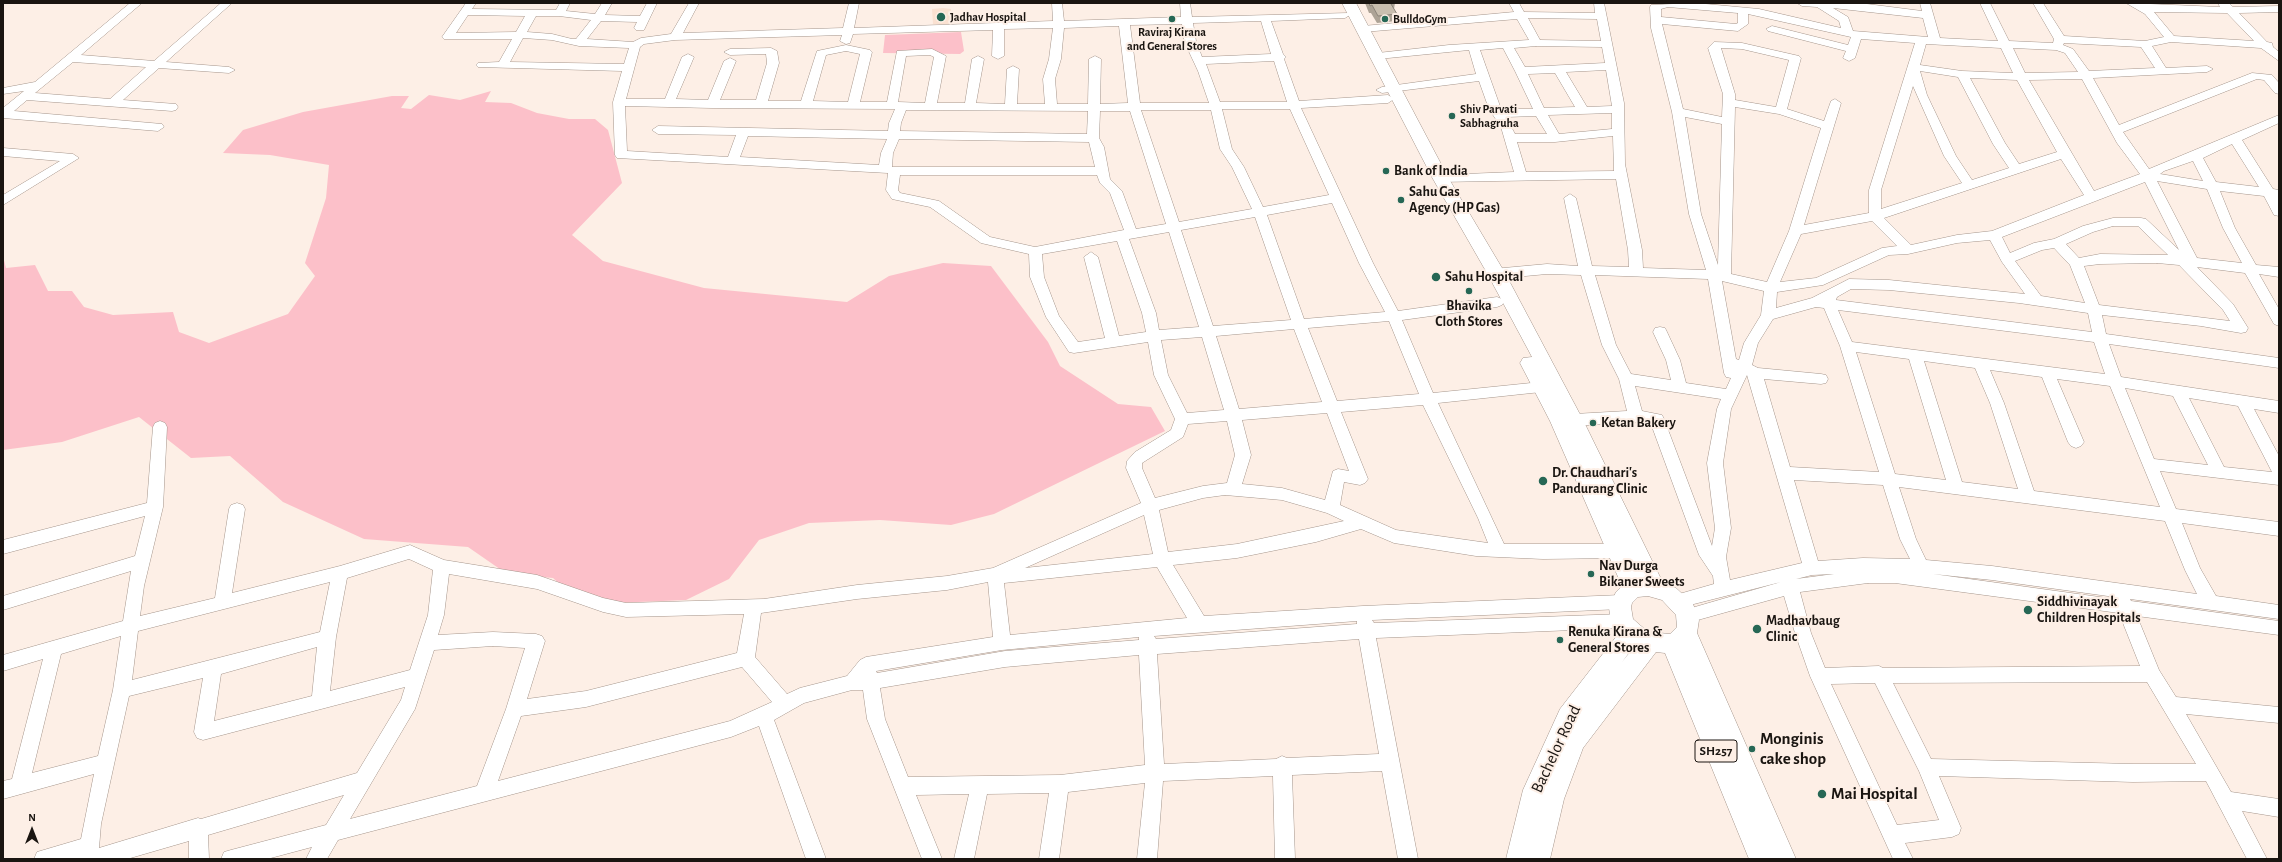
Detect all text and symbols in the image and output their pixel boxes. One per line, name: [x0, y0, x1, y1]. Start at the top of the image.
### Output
place label: Jadhav Hospital: [950, 10, 1026, 24]
marker: Jadhav Hospital: [935, 11, 947, 23]
place label: BulldoGym: [1393, 12, 1447, 26]
marker: Raviraj Kirana and General Stores: [1167, 14, 1177, 24]
marker: BulldoGym: [1380, 14, 1390, 24]
place label: Raviraj Kirana and General Stores: [1127, 25, 1217, 53]
place label: Shiv Parvati Sabhagruha: [1460, 102, 1519, 130]
marker: Shiv Parvati Sabhagruha: [1447, 111, 1457, 121]
place label: Bank of India: [1394, 163, 1468, 179]
marker: Bank of India: [1381, 166, 1391, 176]
place label: Sahu Gas Agency (HP Gas): [1409, 184, 1500, 216]
marker: Sahu Gas Agency (HP Gas): [1396, 195, 1406, 205]
place label: Sahu Hospital: [1445, 269, 1523, 285]
marker: Sahu Hospital: [1430, 271, 1442, 283]
marker: Bhavika Cloth Stores: [1464, 286, 1474, 296]
place label: Bhavika Cloth Stores: [1435, 298, 1503, 330]
place label: Ketan Bakery: [1601, 415, 1676, 431]
marker: Ketan Bakery: [1588, 418, 1598, 428]
place label: Dr. Chaudhari's Pandurang Clinic: [1552, 465, 1647, 498]
marker: Dr. Chaudhari's Pandurang Clinic: [1537, 475, 1549, 487]
place label: Nav Durga Bikaner Sweets: [1599, 558, 1685, 590]
marker: Nav Durga Bikaner Sweets: [1586, 569, 1596, 579]
place label: Siddhivinayak Children Hospitals: [2037, 594, 2141, 626]
marker: Siddhivinayak Children Hospitals: [2022, 604, 2034, 616]
place label: Madhavbaug Clinic: [1766, 613, 1840, 646]
marker: Madhavbaug Clinic: [1751, 623, 1763, 635]
place label: Renuka Kirana & General Stores: [1568, 624, 1662, 656]
marker: Renuka Kirana & General Stores: [1555, 635, 1565, 645]
street label: Bachelor Road: [1527, 702, 1585, 796]
place label: Monginis cake shop: [1760, 729, 1826, 769]
road number: SH257: [1695, 740, 1737, 762]
marker: Monginis cake shop: [1747, 744, 1757, 754]
place label: Mai Hospital: [1831, 784, 1918, 804]
marker: Mai Hospital: [1816, 788, 1828, 800]
north arrow: [12, 810, 52, 850]
text: N: [28, 812, 36, 823]

